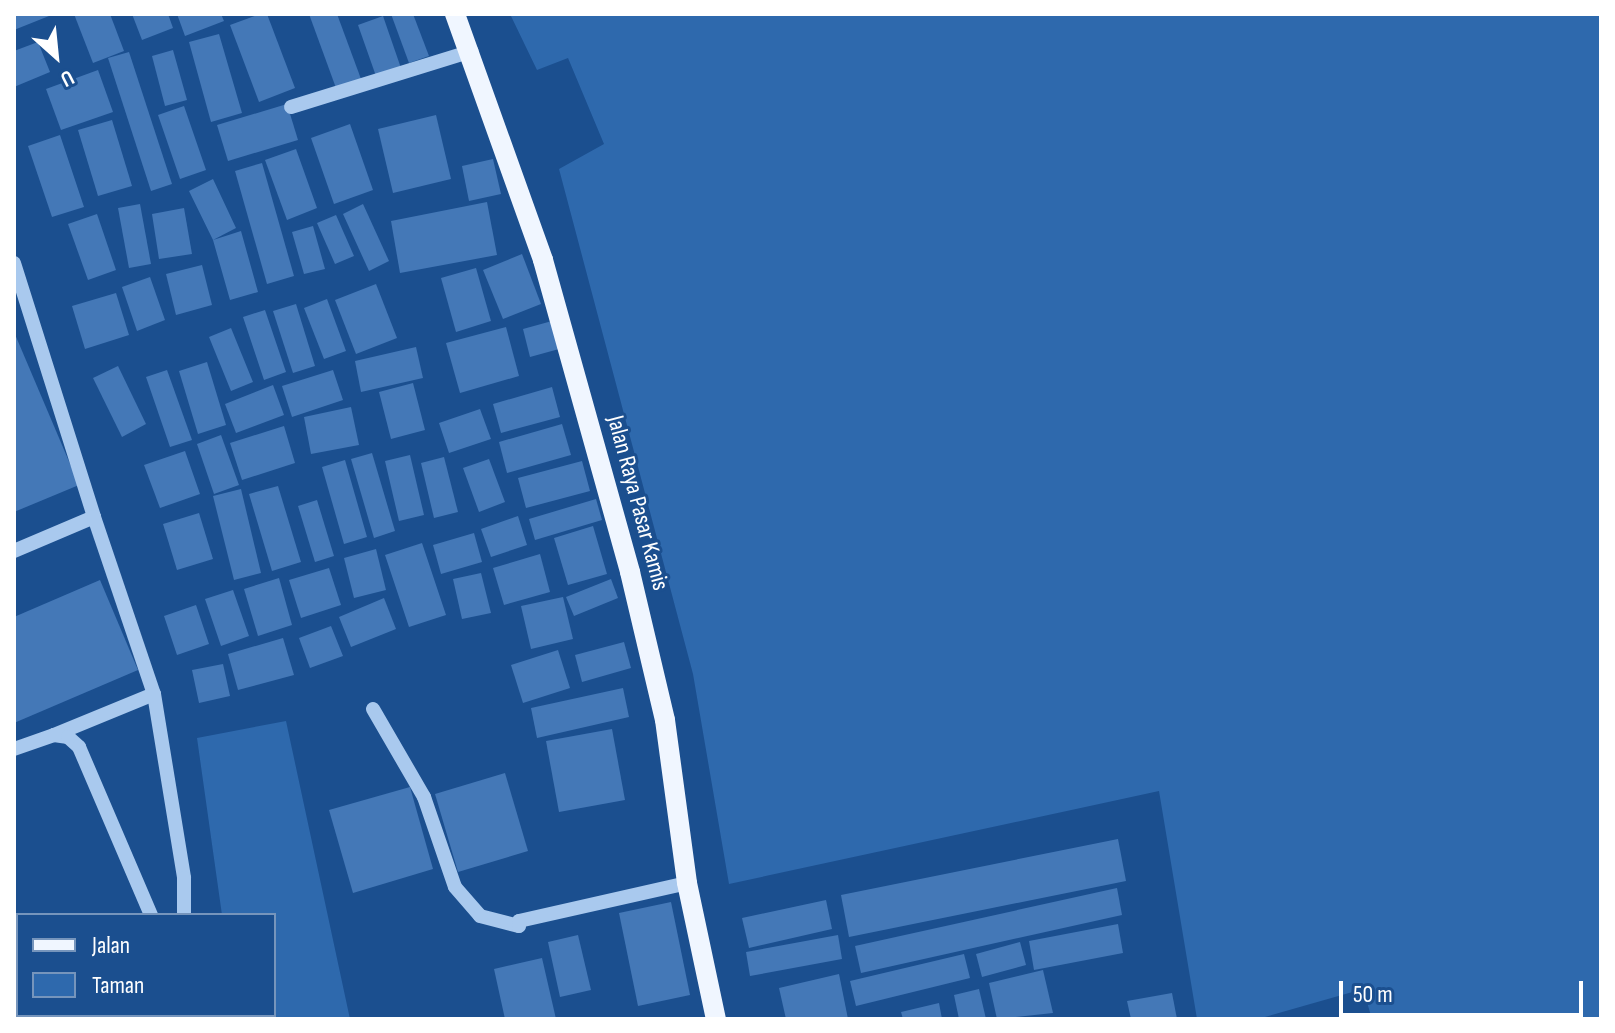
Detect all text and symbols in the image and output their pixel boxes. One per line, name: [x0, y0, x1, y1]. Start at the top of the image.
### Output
north arrow: [16, 16, 96, 96]
text: U: [56, 63, 78, 92]
street label: Jalan Raya Pasar Kamis: [601, 412, 675, 594]
legend: [16, 913, 276, 1017]
text: Jalan: [92, 931, 130, 960]
scale bar: [1343, 965, 1587, 1015]
text: Taman: [92, 971, 144, 1000]
text: 50 m: [1353, 980, 1393, 1009]

